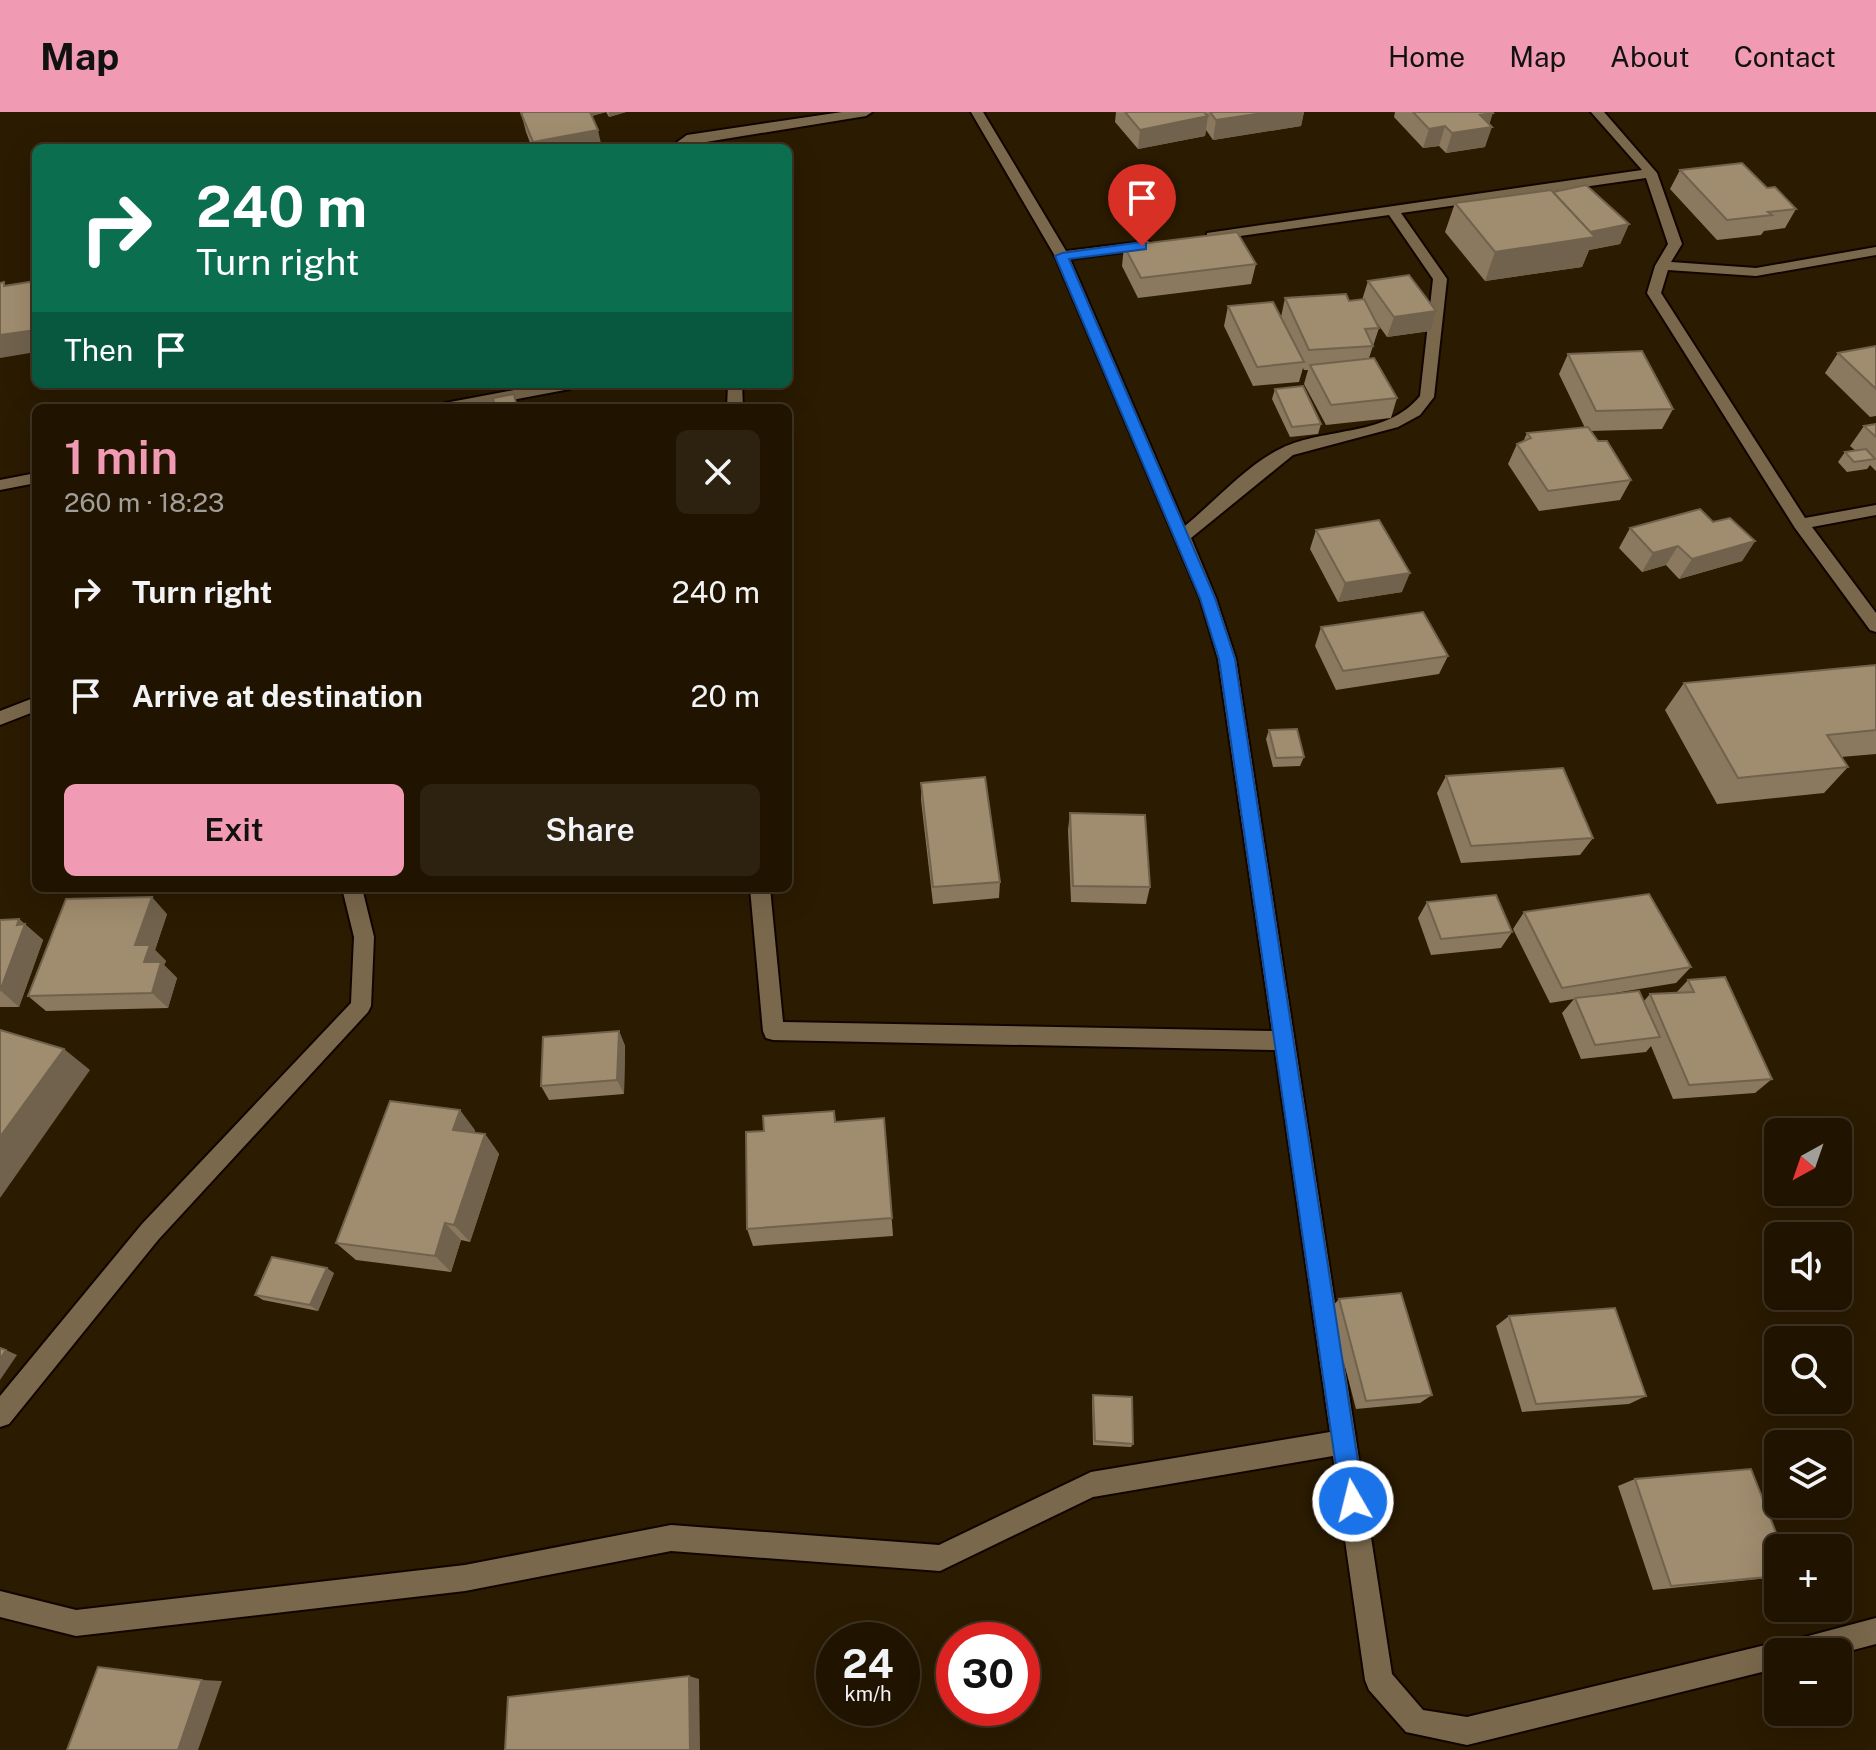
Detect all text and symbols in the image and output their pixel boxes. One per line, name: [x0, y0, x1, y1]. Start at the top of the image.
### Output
text: Map: [40, 34, 119, 79]
text: Home: [1388, 40, 1465, 73]
text: Map: [1509, 40, 1566, 73]
text: About: [1610, 40, 1690, 73]
text: Contact: [1734, 40, 1836, 73]
pin: [1108, 164, 1176, 246]
text: 240 m: [196, 174, 367, 240]
icon: right: [64, 176, 168, 280]
icon: arrive: [1120, 176, 1164, 220]
text: Turn right: [196, 241, 359, 283]
icon: arrive: [149, 328, 193, 372]
text: Then: [64, 332, 133, 368]
text: 1 min: [64, 428, 178, 485]
button: close: [676, 430, 760, 514]
text: 260 m · 18:23: [64, 487, 224, 518]
icon: right: [64, 570, 108, 614]
text: Turn right: [132, 574, 272, 610]
text: 240 m: [672, 574, 760, 610]
icon: arrive: [64, 674, 108, 718]
text: Arrive at destination: [132, 678, 423, 714]
text: 20 m: [691, 678, 760, 714]
button: Exit: [64, 784, 404, 876]
button: Share: [420, 784, 760, 876]
north arrow: [1764, 1118, 1852, 1206]
map controls: [1764, 1118, 1852, 1726]
button: sound: [1764, 1222, 1852, 1310]
button: search: [1764, 1326, 1852, 1414]
button: layers: [1764, 1430, 1852, 1518]
position arrow: [1311, 1459, 1395, 1543]
button: +: [1764, 1534, 1852, 1622]
speed limit sign: 30: [936, 1622, 1040, 1726]
button: −: [1764, 1638, 1852, 1726]
text: 24: [842, 1640, 894, 1687]
text: km/h: [844, 1682, 892, 1706]

